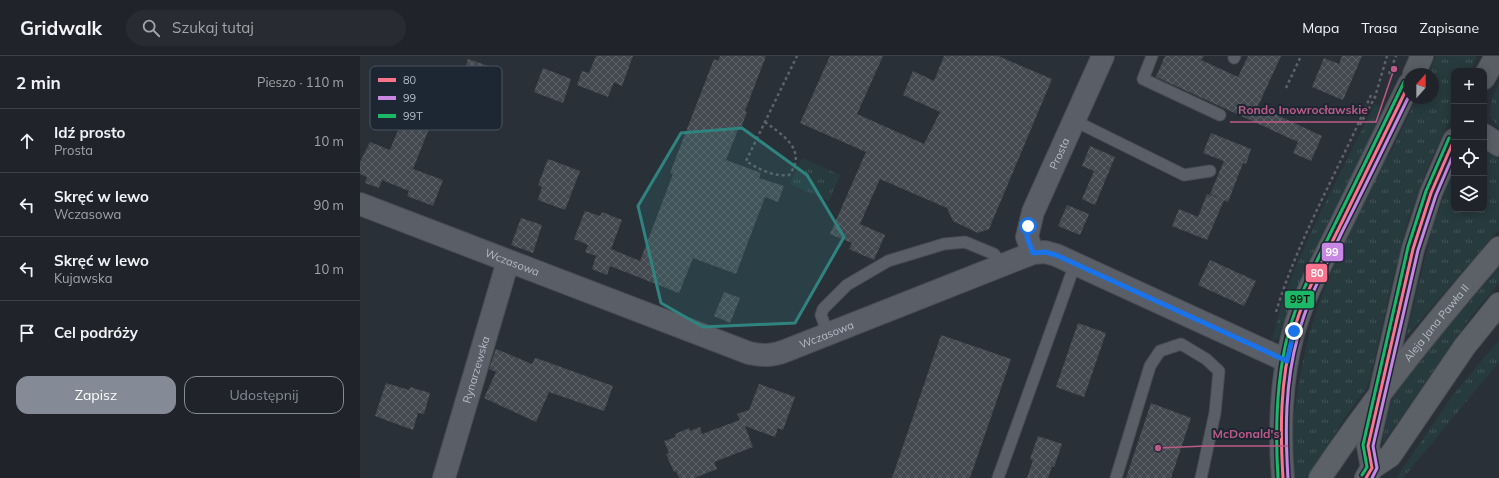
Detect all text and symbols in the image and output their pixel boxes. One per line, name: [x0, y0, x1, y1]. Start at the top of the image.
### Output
search box: [126, 10, 406, 46]
text: Gridwalk: [20, 16, 102, 40]
icon: search: [140, 17, 162, 39]
text: Szukaj tutaj: [172, 18, 254, 37]
text: Mapa: [1302, 19, 1339, 37]
text: Trasa: [1361, 19, 1398, 37]
text: Zapisane: [1420, 19, 1479, 37]
legend: [370, 66, 502, 130]
north arrow: [1403, 68, 1439, 104]
map controls: [1451, 68, 1487, 212]
button: +: [1451, 68, 1487, 104]
text: 2 min: [16, 72, 61, 93]
text: 80: [403, 73, 417, 87]
text: Pieszo · 110 m: [257, 74, 344, 90]
text: 99: [403, 91, 416, 105]
callout: Rondo Inowrocławskie: [1230, 98, 1376, 122]
text: Rondo Inowrocławskie: [1238, 102, 1368, 117]
button: −: [1451, 104, 1487, 140]
text: 99T: [403, 109, 423, 123]
text: Idź prosto: [54, 123, 125, 142]
icon: ahead: [16, 130, 38, 152]
text: 10 m: [314, 133, 344, 149]
street label: Prosta: [1046, 135, 1072, 171]
button: locate: [1451, 140, 1487, 176]
text: Prosta: [54, 142, 93, 158]
button: layers: [1451, 176, 1487, 212]
text: Skręć w lewo: [54, 187, 149, 206]
icon: left: [16, 194, 38, 216]
text: 90 m: [314, 197, 344, 213]
text: Wczasowa: [54, 206, 121, 222]
route start: [1019, 217, 1037, 235]
line badge: 99: [1321, 242, 1344, 262]
text: 99: [1325, 245, 1339, 259]
street label: Wczasowa: [483, 246, 541, 279]
text: Skręć w lewo: [54, 251, 149, 270]
icon: left: [16, 258, 38, 280]
text: 10 m: [314, 261, 344, 277]
line badge: 80: [1305, 263, 1328, 283]
text: 80: [1310, 266, 1324, 280]
text: Kujawska: [54, 270, 113, 286]
street label: Aleja Jana Pawła II: [1401, 281, 1472, 364]
line badge: 99T: [1284, 290, 1315, 309]
text: 99T: [1290, 292, 1310, 306]
street label: Wczasowa: [798, 318, 856, 352]
icon: arrive: [16, 322, 38, 344]
route end: [1285, 322, 1303, 340]
text: Cel podróży: [54, 323, 138, 342]
street label: Rynarzewska: [459, 334, 492, 405]
button: Zapisz: [16, 376, 176, 414]
button: Udostępnij: [184, 376, 344, 414]
callout: McDonald's: [1205, 422, 1288, 446]
text: McDonald's: [1213, 426, 1279, 441]

